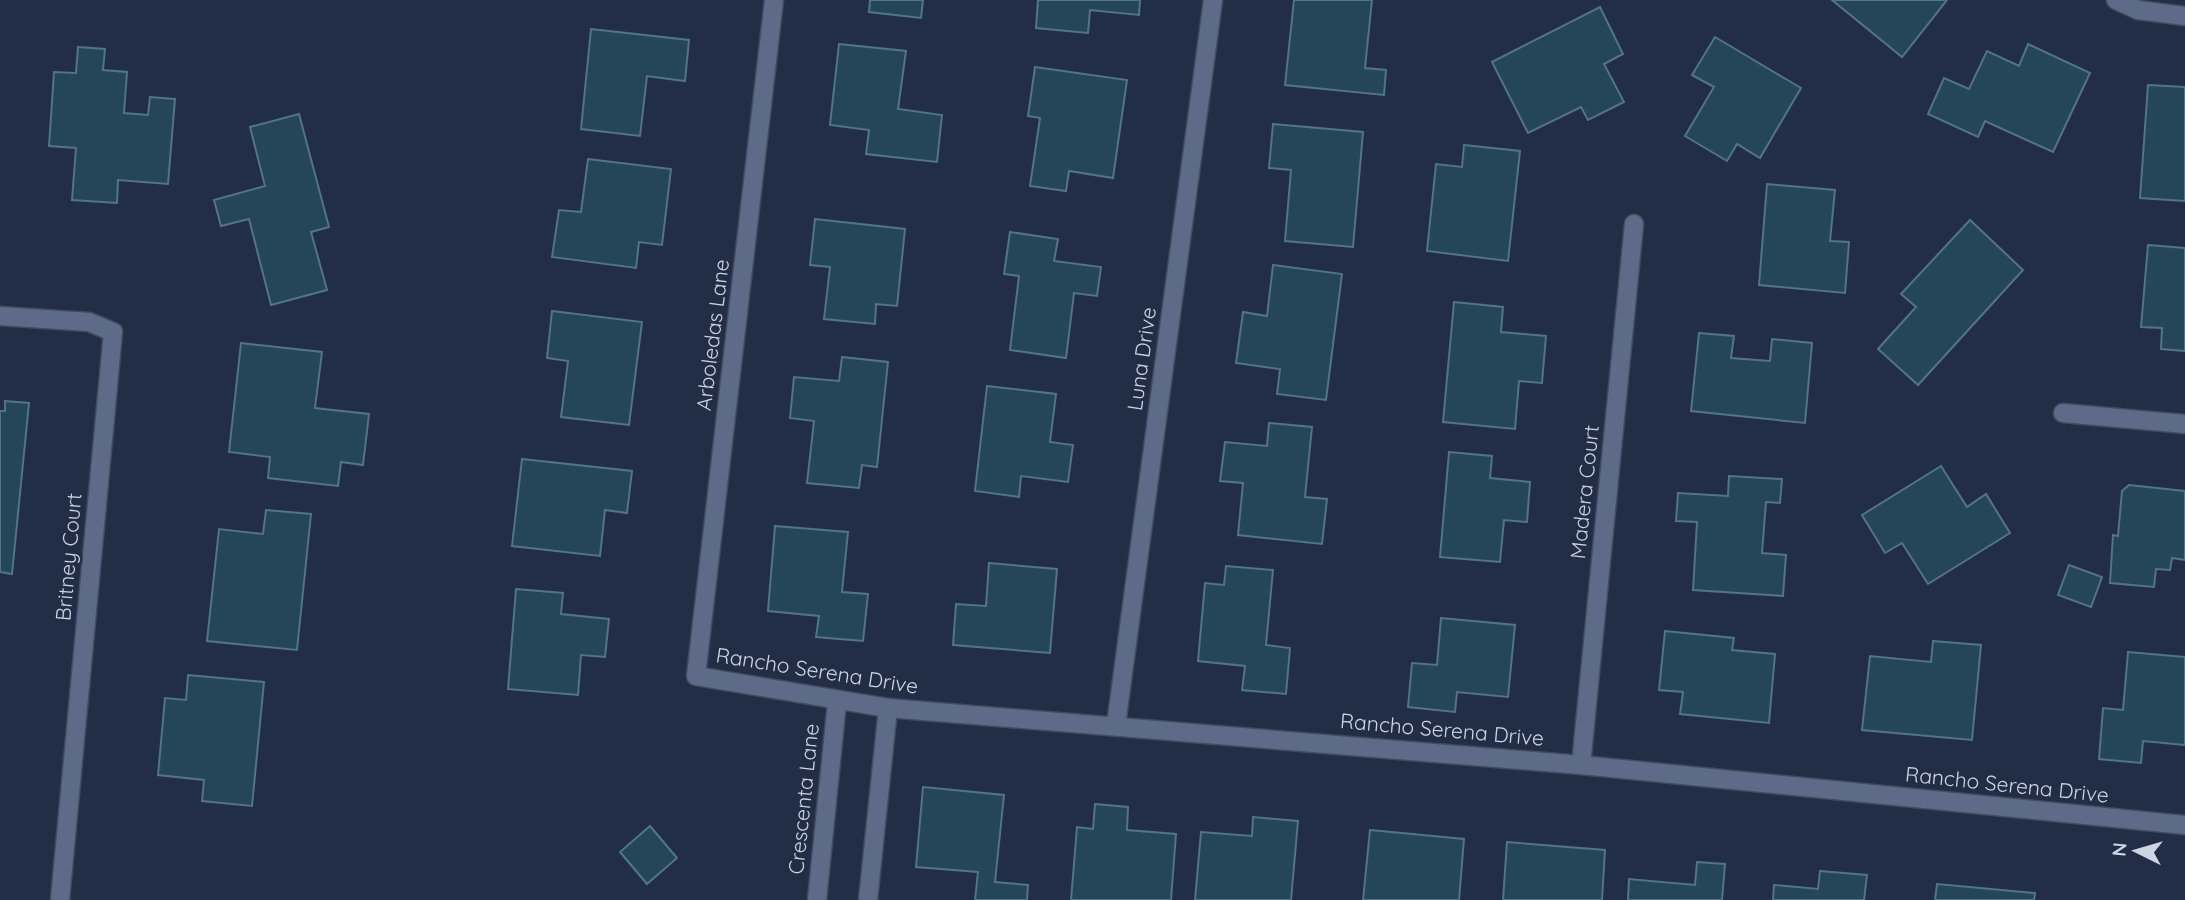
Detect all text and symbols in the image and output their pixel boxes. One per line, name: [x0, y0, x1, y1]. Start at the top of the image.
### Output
street label: Arboledas Lane: [690, 258, 734, 412]
street label: Luna Drive: [1121, 305, 1161, 412]
street label: Madera Court: [1564, 424, 1604, 560]
street label: Britney Court: [49, 492, 87, 622]
street label: Rancho Serena Drive: [714, 641, 920, 699]
street label: Rancho Serena Drive: [1339, 707, 1545, 751]
street label: Crescenta Lane: [782, 722, 824, 876]
street label: Rancho Serena Drive: [1904, 760, 2110, 808]
north arrow: [2101, 816, 2171, 886]
text: N: [2107, 842, 2132, 858]

